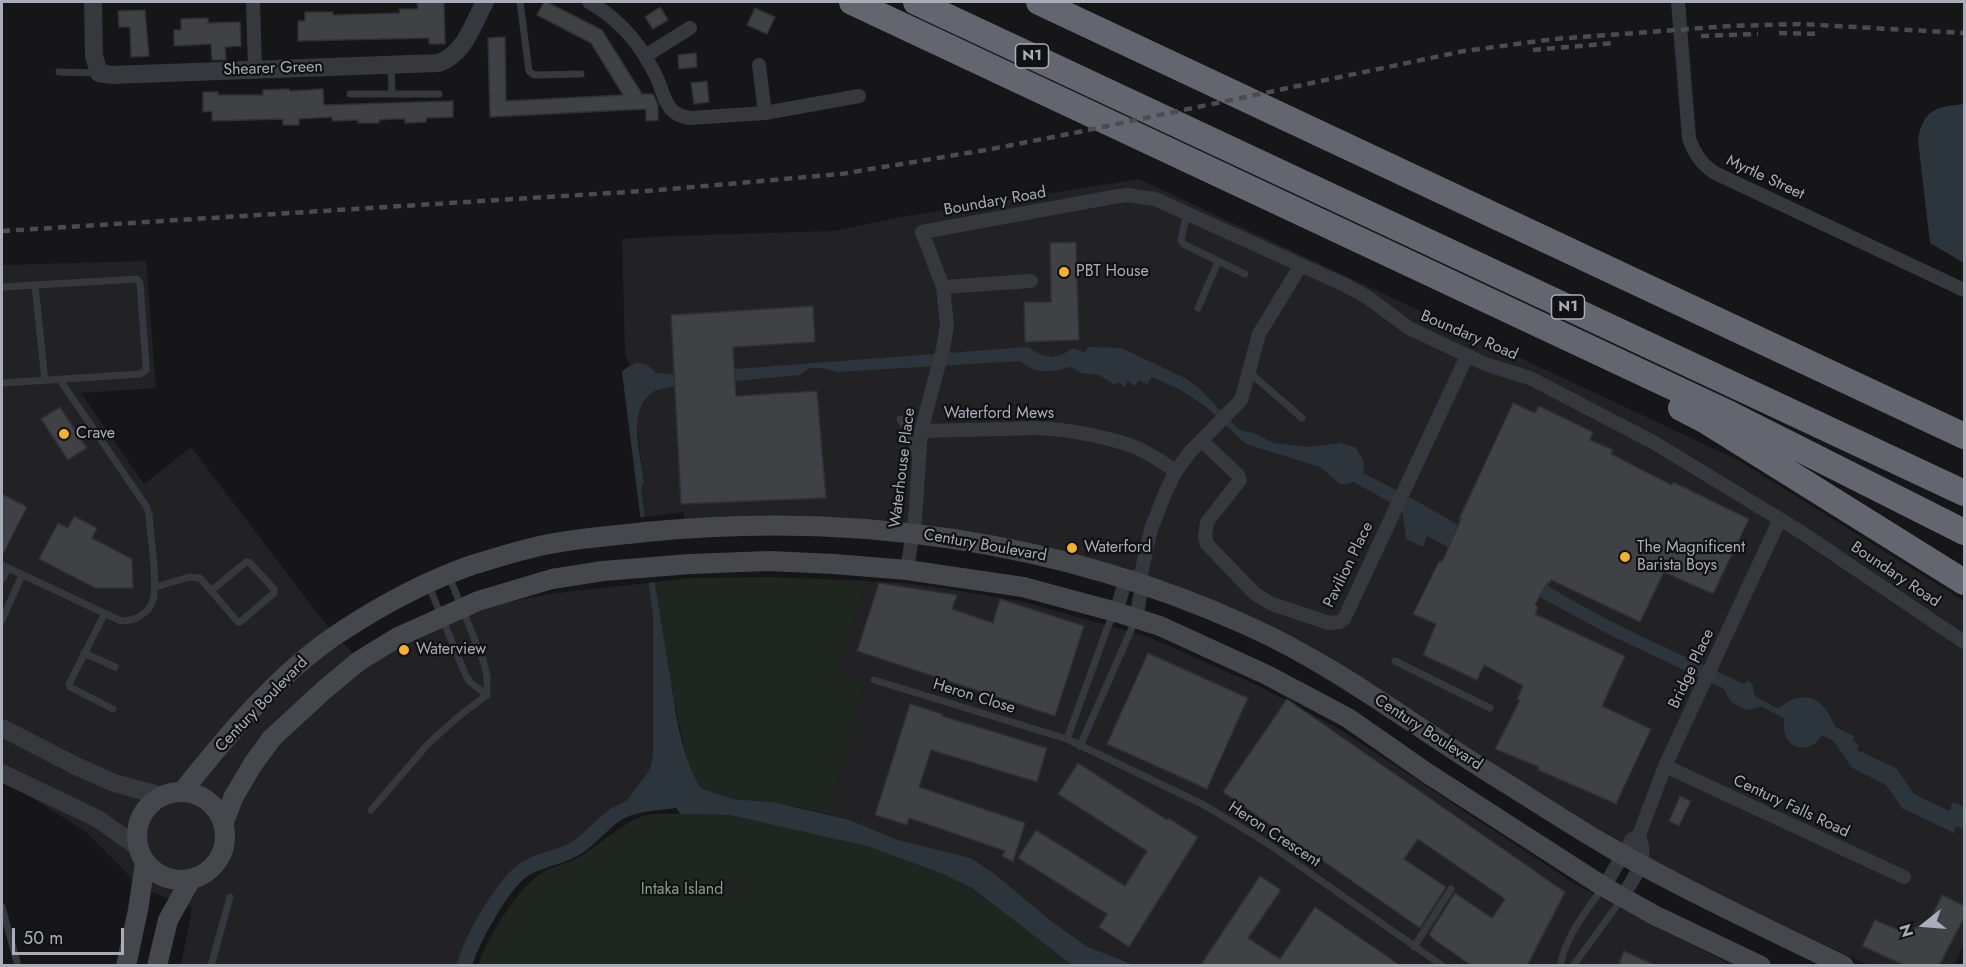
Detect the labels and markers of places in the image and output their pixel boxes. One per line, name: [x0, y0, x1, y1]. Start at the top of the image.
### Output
place label: PBT House: [1076, 262, 1149, 282]
marker: PBT House: [1057, 265, 1071, 279]
place label: Crave: [76, 424, 115, 444]
marker: Crave: [57, 427, 71, 441]
place label: Waterford: [1084, 538, 1151, 558]
place label: The Magnificent Barista Boys: [1637, 538, 1745, 576]
marker: Waterford: [1065, 541, 1079, 555]
marker: The Magnificent Barista Boys: [1618, 550, 1632, 564]
place label: Waterview: [416, 640, 486, 660]
marker: Waterview: [397, 643, 411, 657]

